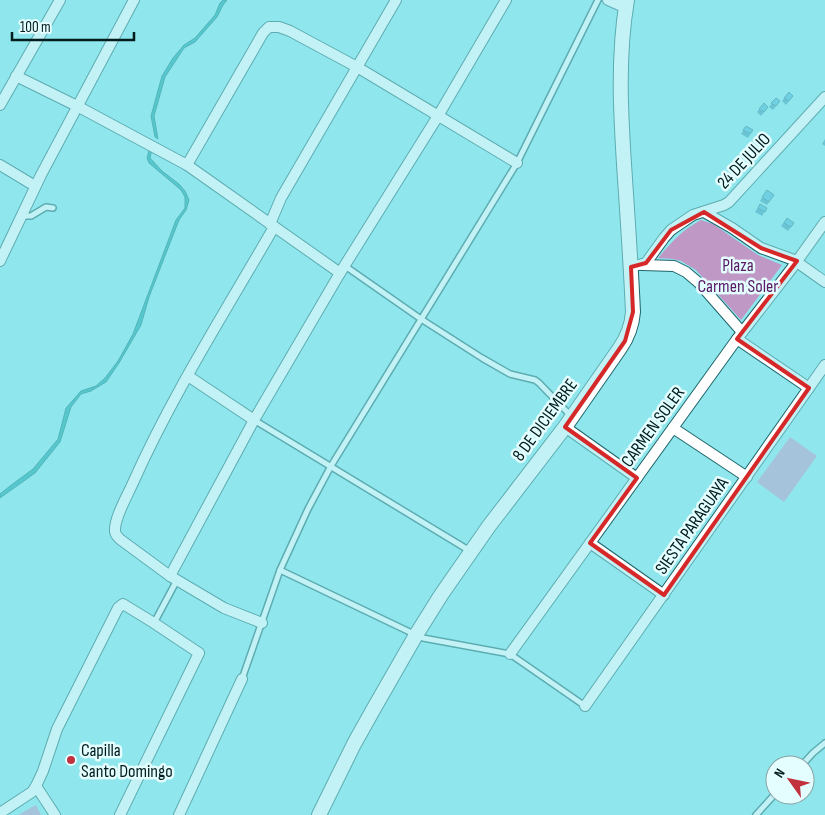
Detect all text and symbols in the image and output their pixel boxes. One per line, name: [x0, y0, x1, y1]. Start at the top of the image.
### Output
scale bar: [12, 10, 135, 42]
text: 100 m: [20, 18, 51, 37]
street label: 24 DE JULIO: [713, 129, 775, 193]
park label: Plaza Carmen Soler: [698, 255, 778, 297]
street label: 8 DE DICIEMBRE: [508, 375, 582, 465]
street label: CARMEN SOLER: [617, 383, 689, 471]
street label: SIESTA PARAGUAYA: [651, 473, 733, 578]
place label: Capilla Santo Domingo: [81, 740, 173, 782]
marker: Capilla Santo Domingo: [65, 754, 77, 766]
north arrow: [765, 755, 815, 805]
text: N: [770, 765, 789, 781]

